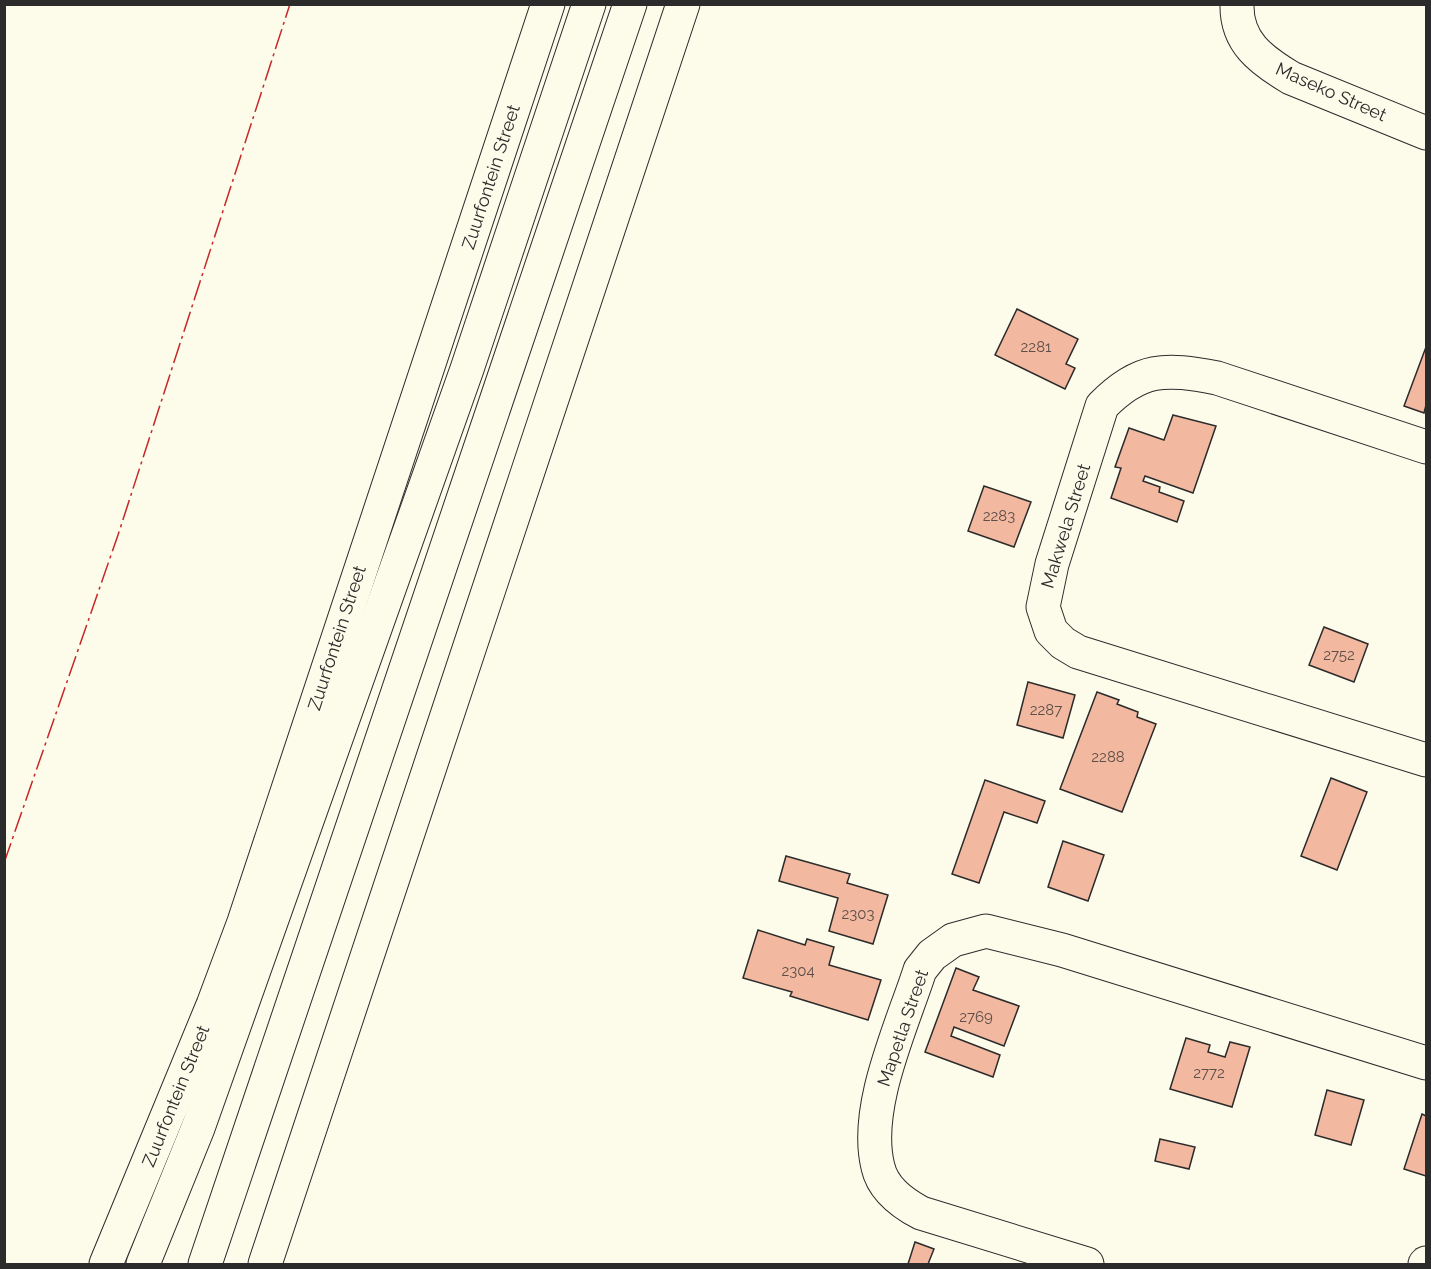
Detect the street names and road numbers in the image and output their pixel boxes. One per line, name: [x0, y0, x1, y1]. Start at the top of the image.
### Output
street label: Maseko Street: [1273, 58, 1390, 125]
street label: Zuurfontein Street: [457, 102, 524, 252]
street label: Makwela Street: [1037, 461, 1094, 591]
street label: Zuurfontein Street: [303, 563, 370, 713]
street label: Mapetla Street: [873, 967, 932, 1089]
street label: Zuurfontein Street: [138, 1022, 214, 1170]

